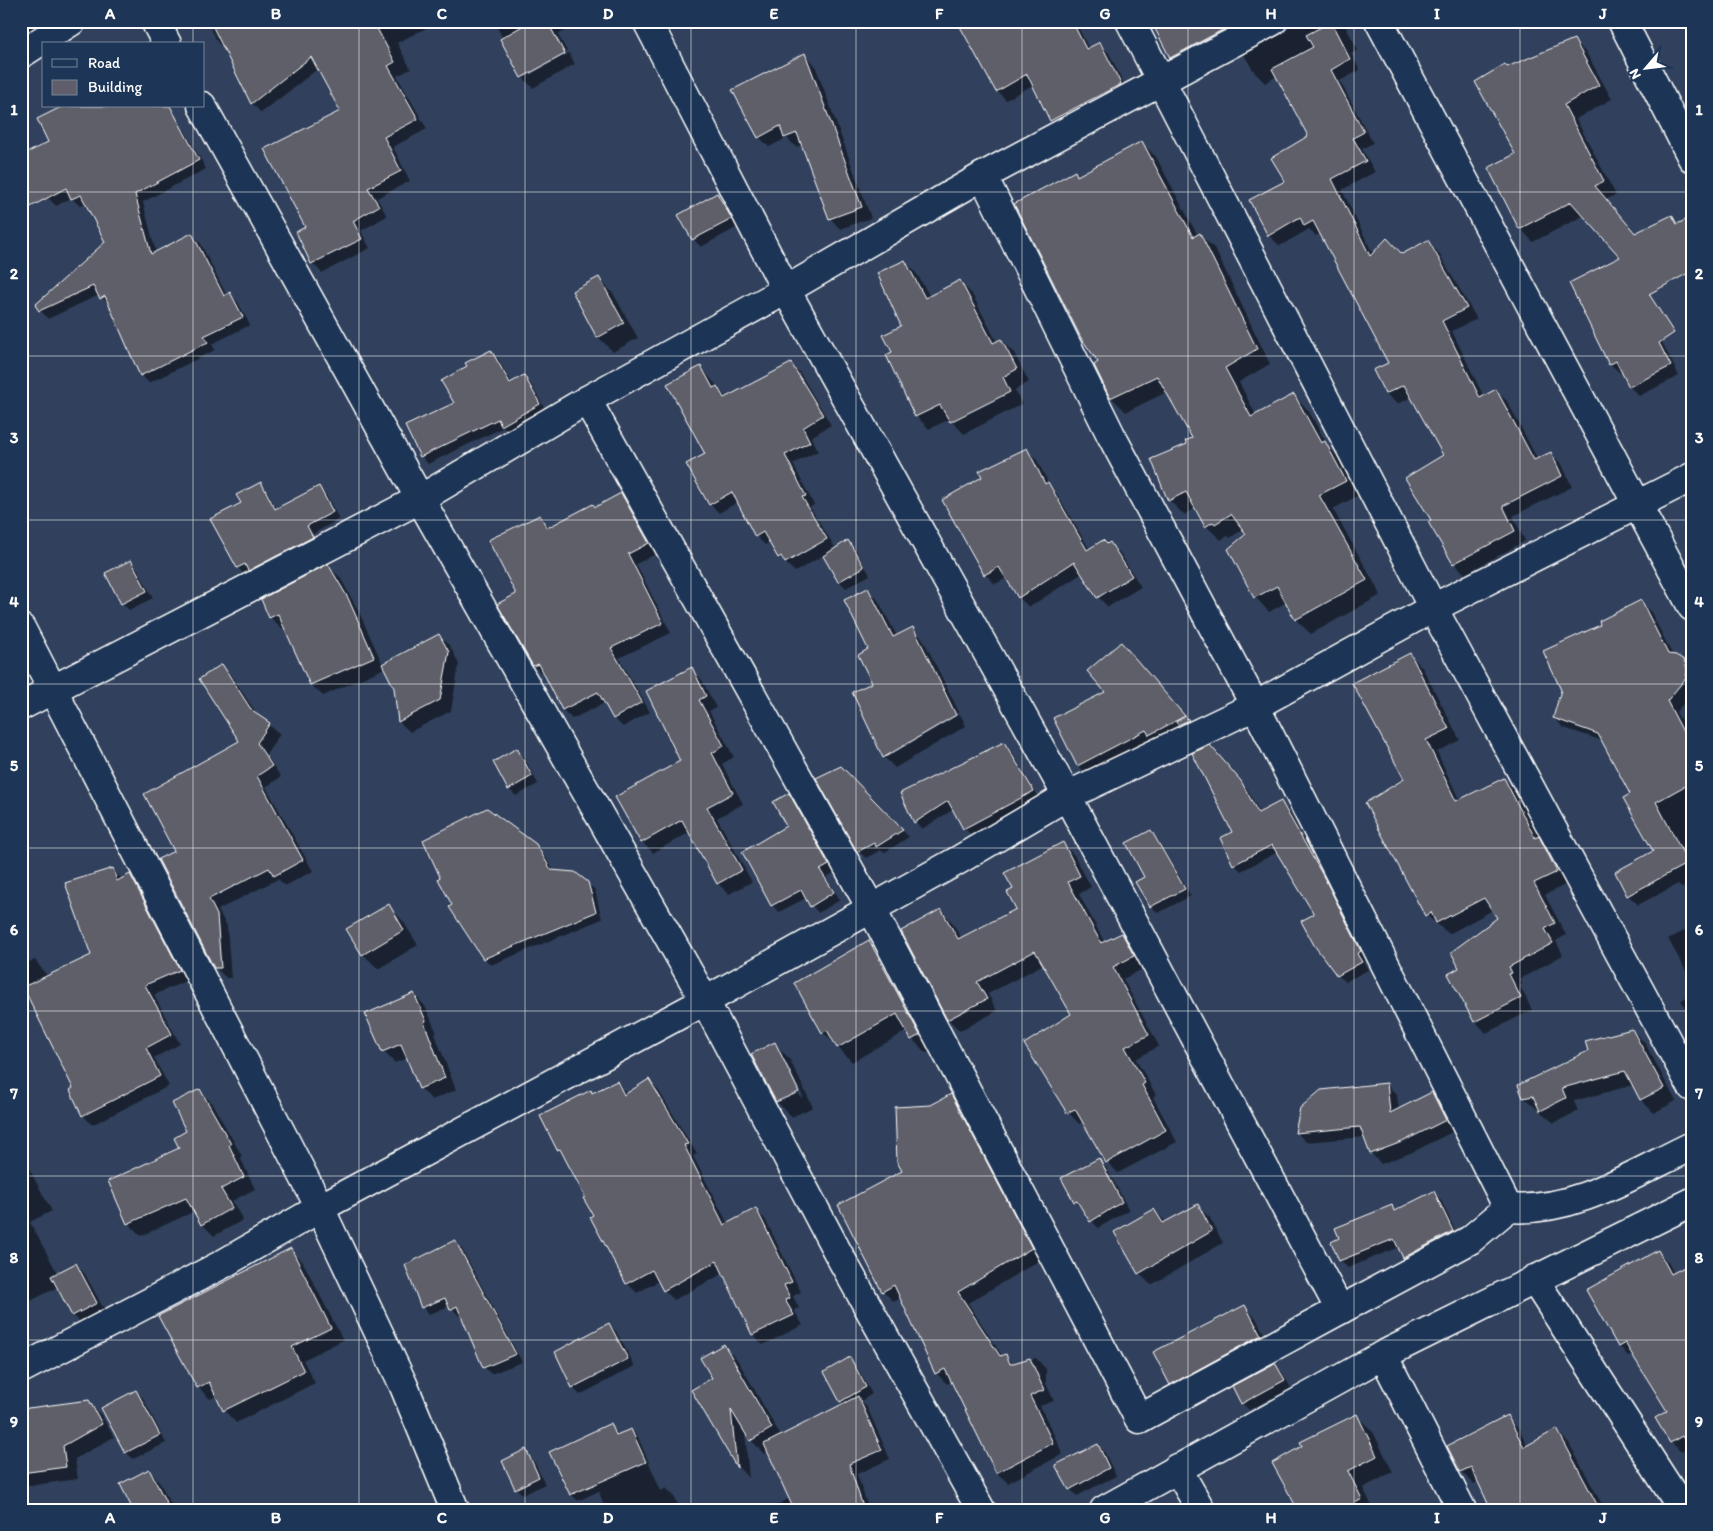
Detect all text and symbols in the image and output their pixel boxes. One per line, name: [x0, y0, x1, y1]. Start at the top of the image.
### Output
text: A: [104, 4, 116, 23]
text: B: [271, 4, 282, 23]
text: C: [437, 4, 448, 23]
text: D: [603, 4, 614, 23]
text: E: [770, 4, 779, 23]
text: F: [935, 4, 944, 23]
text: G: [1099, 4, 1111, 23]
text: H: [1265, 4, 1277, 23]
text: I: [1434, 4, 1440, 23]
text: J: [1598, 4, 1607, 23]
legend: [42, 42, 205, 108]
north arrow: [1620, 42, 1670, 92]
text: Road: [88, 54, 121, 72]
text: N: [1625, 66, 1645, 82]
text: Building: [88, 78, 142, 96]
text: 1: [10, 100, 18, 119]
text: 1: [1695, 100, 1703, 119]
text: 2: [10, 264, 19, 283]
text: 2: [1695, 264, 1704, 283]
text: 3: [10, 428, 19, 447]
text: 3: [1695, 428, 1704, 447]
text: 4: [9, 592, 19, 611]
text: 4: [1694, 592, 1704, 611]
text: 5: [10, 756, 19, 775]
text: 5: [1695, 756, 1704, 775]
text: 6: [10, 920, 19, 939]
text: 6: [1695, 920, 1704, 939]
text: 7: [9, 1084, 18, 1103]
text: 7: [1694, 1084, 1703, 1103]
text: 8: [10, 1248, 19, 1267]
text: 8: [1695, 1248, 1704, 1267]
text: 9: [10, 1412, 18, 1431]
text: 9: [1695, 1412, 1703, 1431]
text: A: [104, 1508, 116, 1527]
text: B: [271, 1508, 282, 1527]
text: C: [437, 1508, 448, 1527]
text: D: [603, 1508, 614, 1527]
text: E: [770, 1508, 779, 1527]
text: F: [935, 1508, 944, 1527]
text: G: [1099, 1508, 1111, 1527]
text: H: [1265, 1508, 1277, 1527]
text: I: [1434, 1508, 1440, 1527]
text: J: [1598, 1508, 1607, 1527]

